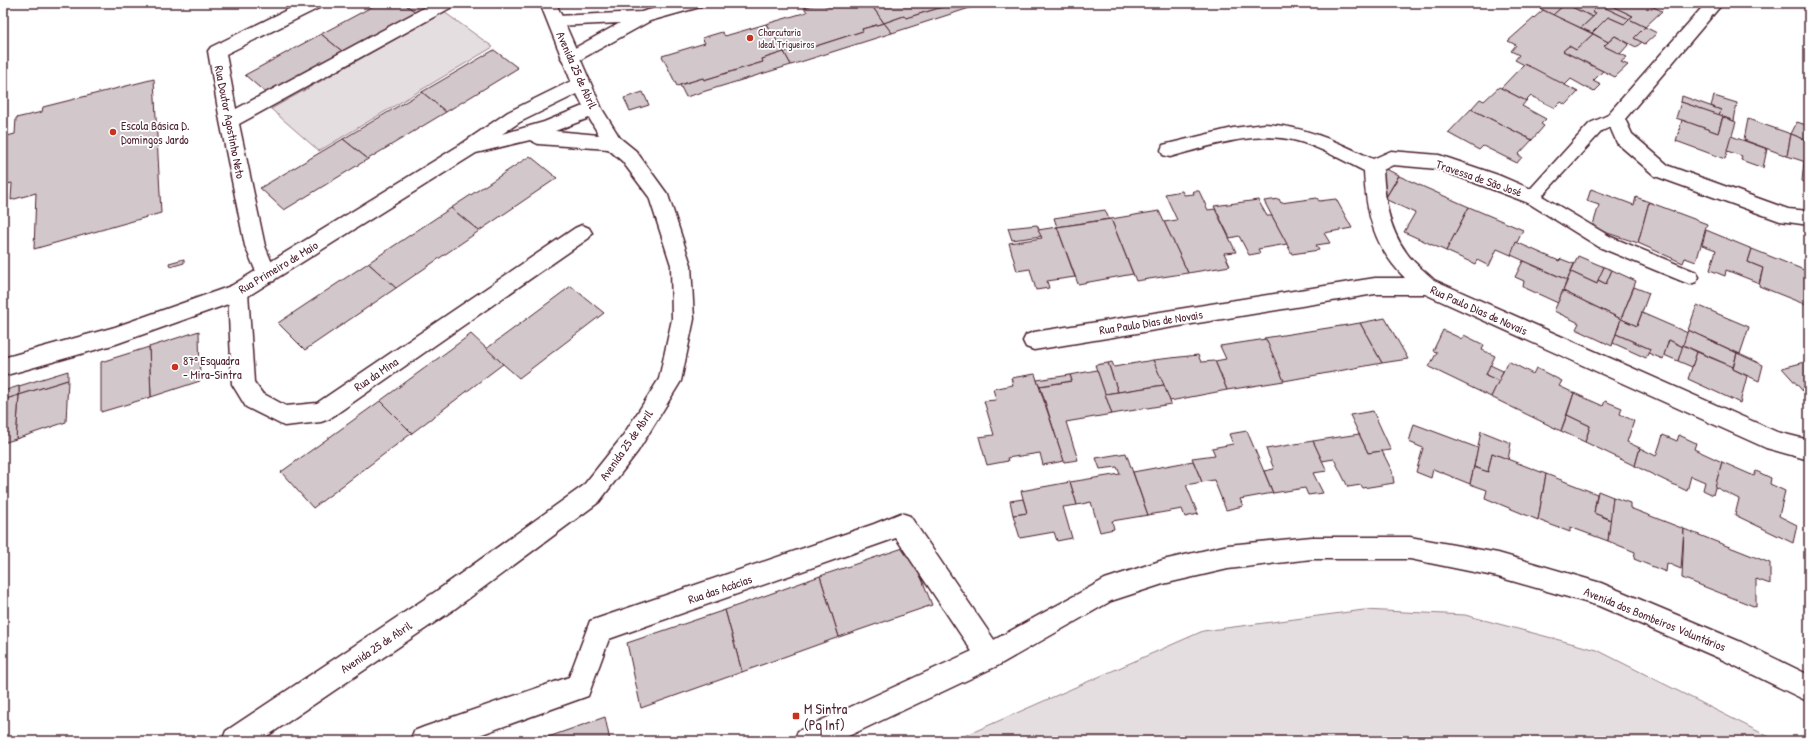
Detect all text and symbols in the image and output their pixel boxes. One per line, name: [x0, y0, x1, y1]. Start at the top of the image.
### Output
place label: Charcutaria Ideal Trigueiros: [758, 26, 814, 51]
street label: Avenida 25 de Abril: [552, 29, 602, 112]
marker: Charcutaria Ideal Trigueiros: [745, 33, 755, 43]
street label: Rua Doutor Agostinho Neto: [211, 64, 249, 180]
place label: Escola Básica D. Domingos Jardo: [121, 117, 190, 148]
marker: Escola Básica D. Domingos Jardo: [108, 127, 118, 137]
street label: Travessa de São José: [1434, 155, 1524, 201]
street label: Rua Primeiro de Maio: [235, 236, 321, 298]
street label: Rua Paulo Dias de Novais: [1428, 281, 1531, 339]
street label: Rua Paulo Dias de Novais: [1098, 305, 1204, 339]
place label: 87ª Esquadra - Mira-Sintra: [183, 352, 242, 383]
street label: Rua da Mina: [351, 353, 402, 395]
marker: 87ª Esquadra - Mira-Sintra: [170, 362, 180, 372]
street label: Avenida 25 de Abril: [595, 406, 657, 484]
street label: Rua das Acácias: [686, 570, 754, 608]
street label: Avenida dos Bombeiros Voluntários: [1582, 583, 1729, 655]
street label: Avenida 25 de Abril: [337, 616, 416, 677]
place label: M Sintra (Pq Inf): [804, 699, 848, 735]
marker: M Sintra (Pq Inf): [791, 711, 801, 721]

